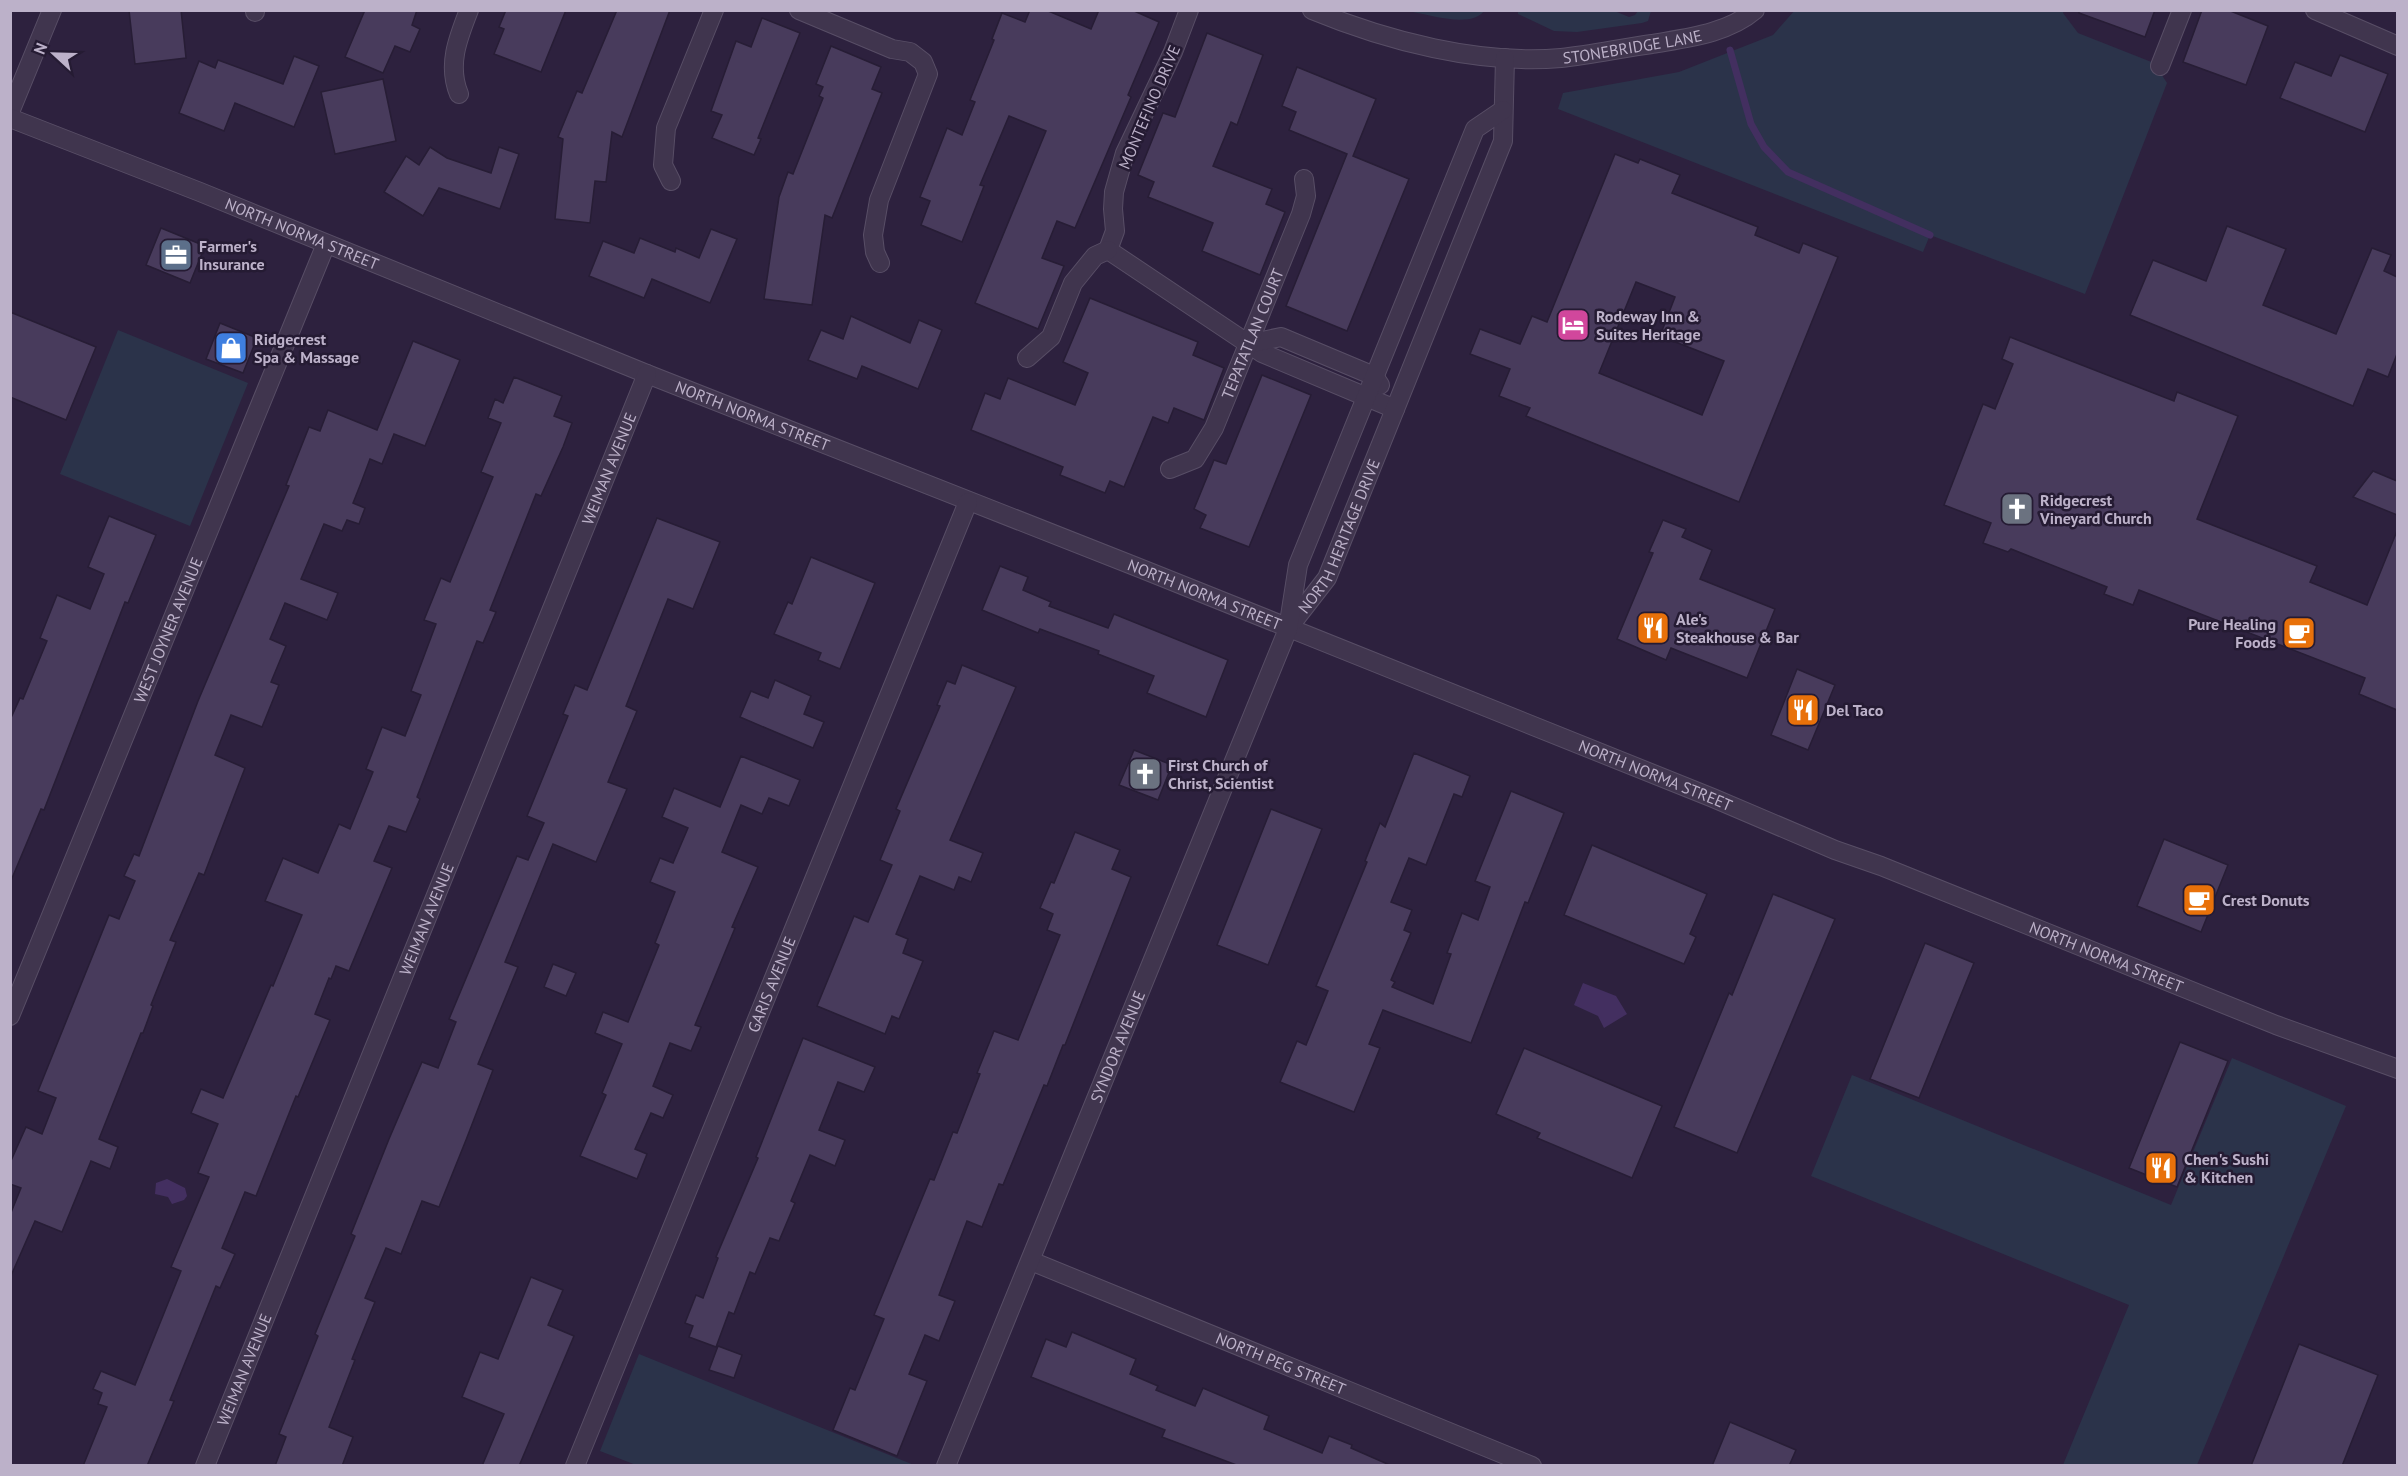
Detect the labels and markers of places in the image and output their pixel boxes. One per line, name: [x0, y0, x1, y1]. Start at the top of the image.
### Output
place label: Farmer's Insurance: [199, 236, 265, 274]
office icon: Farmer's Insurance: [158, 237, 194, 273]
place label: Rodeway Inn & Suites Heritage: [1596, 306, 1701, 344]
hotel icon: Rodeway Inn & Suites Heritage: [1555, 307, 1591, 343]
place label: Ridgecrest Spa & Massage: [254, 329, 359, 367]
shop icon: Ridgecrest Spa & Massage: [213, 330, 249, 366]
place label: Ridgecrest Vineyard Church: [2039, 490, 2152, 528]
church icon: Ridgecrest Vineyard Church: [1999, 491, 2035, 527]
place label: Ale's Steakhouse & Bar: [1676, 609, 1799, 647]
restaurant icon: Ale's Steakhouse & Bar: [1635, 610, 1671, 646]
place label: Pure Healing Foods: [2188, 614, 2276, 652]
cafe icon: Pure Healing Foods: [2281, 615, 2317, 651]
restaurant icon: Del Taco: [1785, 692, 1821, 728]
place label: Del Taco: [1826, 700, 1884, 720]
place label: First Church of Christ, Scientist: [1168, 755, 1274, 793]
church icon: First Church of Christ, Scientist: [1127, 756, 1163, 792]
cafe icon: Crest Donuts: [2181, 882, 2217, 918]
place label: Crest Donuts: [2222, 890, 2310, 910]
place label: Chen's Sushi & Kitchen: [2184, 1149, 2269, 1187]
restaurant icon: Chen's Sushi & Kitchen: [2143, 1150, 2179, 1186]

